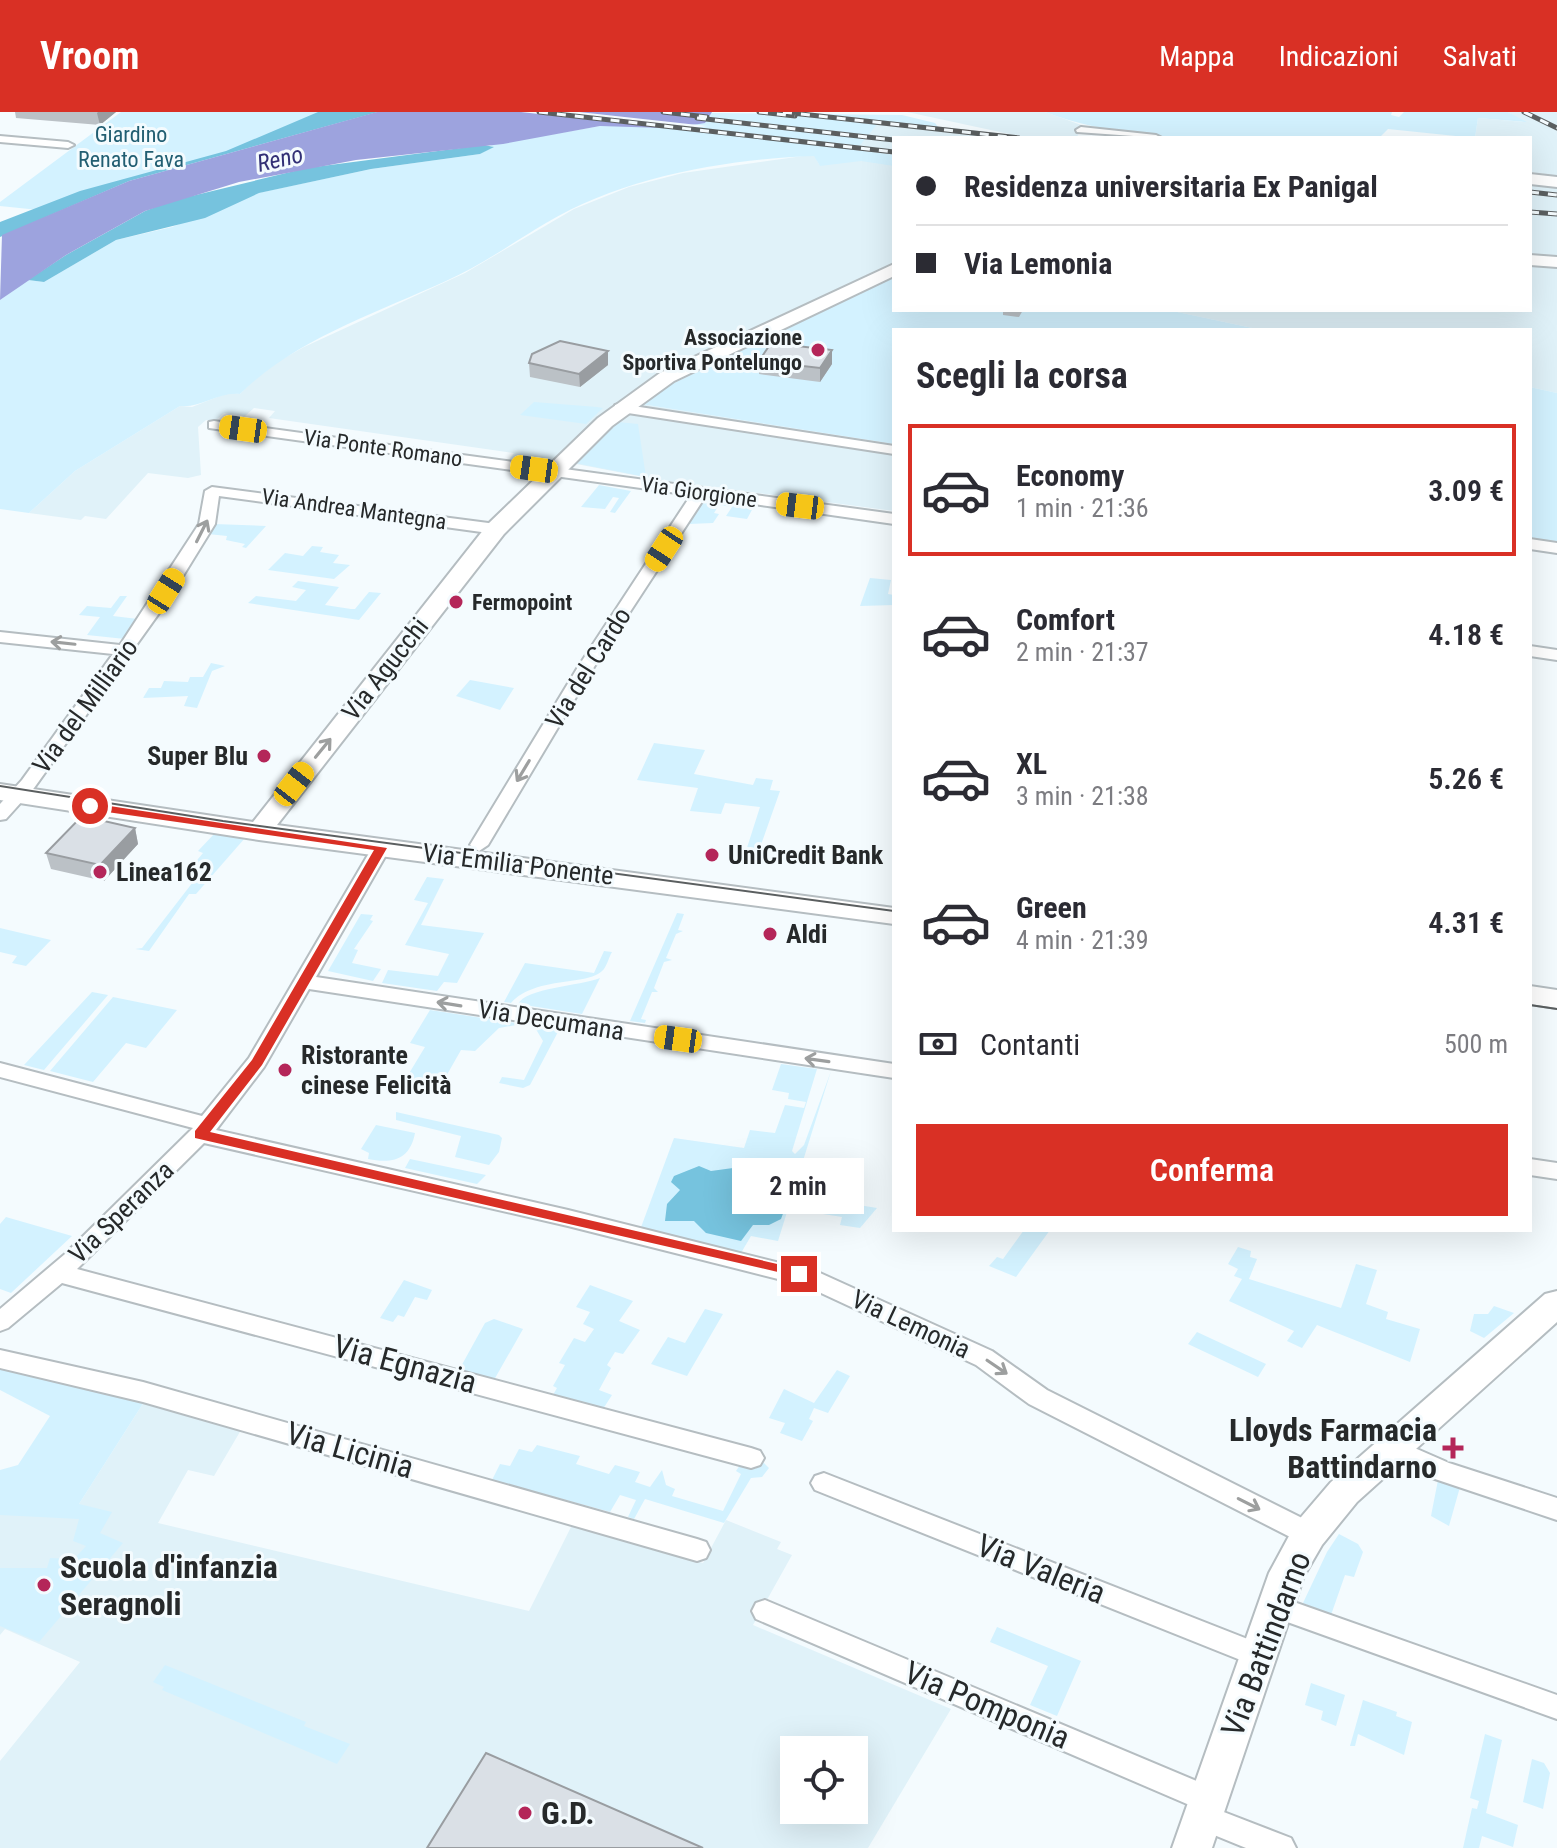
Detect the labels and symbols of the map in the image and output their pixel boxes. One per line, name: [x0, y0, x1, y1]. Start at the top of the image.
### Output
park label: Giardino Renato Fava: [78, 122, 184, 172]
water label: Reno: [254, 140, 306, 178]
place label: Associazione Sportiva Pontelungo: [622, 325, 802, 375]
marker: Associazione Sportiva Pontelungo: [809, 341, 827, 359]
car: [218, 414, 268, 444]
street label: Via Ponte Romano: [302, 424, 464, 472]
car: [509, 454, 559, 484]
street label: Via Giorgione: [640, 472, 758, 512]
street label: Via Andrea Mantegna: [260, 484, 448, 534]
car: [775, 491, 825, 521]
one-way arrow: [194, 520, 210, 544]
car: [641, 522, 687, 576]
car: [143, 564, 189, 618]
place label: Fermopoint: [472, 590, 573, 615]
marker: Fermopoint: [447, 593, 465, 611]
street label: Via del Cardo: [539, 602, 637, 734]
street label: Via Agucchi: [336, 612, 434, 726]
street label: Via del Milliario: [26, 633, 144, 779]
one-way arrow: [50, 636, 77, 651]
one-way arrow: [314, 738, 332, 759]
place label: Super Blu: [147, 741, 248, 771]
marker: Super Blu: [255, 747, 273, 765]
car: [270, 758, 318, 810]
one-way arrow: [515, 759, 531, 782]
route start: [72, 788, 108, 824]
street label: Via Emilia Ponente: [421, 837, 615, 891]
place label: UniCredit Bank: [728, 840, 884, 870]
marker: UniCredit Bank: [703, 846, 721, 864]
place label: Linea162: [116, 857, 212, 887]
marker: Linea162: [91, 863, 109, 881]
place label: Aldi: [786, 919, 828, 949]
marker: Aldi: [761, 925, 779, 943]
street label: Via Decumana: [476, 994, 626, 1046]
one-way arrow: [437, 996, 462, 1011]
car: [653, 1024, 703, 1054]
place label: Ristorante cinese Felicità: [301, 1040, 451, 1100]
one-way arrow: [805, 1052, 830, 1067]
marker: Ristorante cinese Felicità: [276, 1061, 294, 1079]
street label: Via Speranza: [62, 1155, 180, 1269]
callout: 2 min: [733, 1158, 865, 1214]
route end: [781, 1256, 817, 1292]
street label: Via Lemonia: [847, 1284, 975, 1364]
street label: Via Egnazia: [329, 1327, 481, 1401]
one-way arrow: [985, 1358, 1007, 1375]
place label: Lloyds Farmacia Battindarno: [1229, 1411, 1437, 1486]
street label: Via Licinia: [282, 1414, 418, 1486]
marker: Lloyds Farmacia Battindarno: [1444, 1439, 1462, 1457]
one-way arrow: [1237, 1496, 1261, 1512]
street label: Via Valeria: [971, 1526, 1111, 1612]
street label: Via Battindarno: [1213, 1546, 1319, 1742]
place label: Scuola d'infanzia Seragnoli: [60, 1548, 278, 1623]
marker: Scuola d'infanzia Seragnoli: [35, 1576, 53, 1594]
street label: Via Pomponia: [899, 1653, 1075, 1757]
place label: G.D.: [541, 1794, 595, 1832]
marker: G.D.: [516, 1804, 534, 1822]

